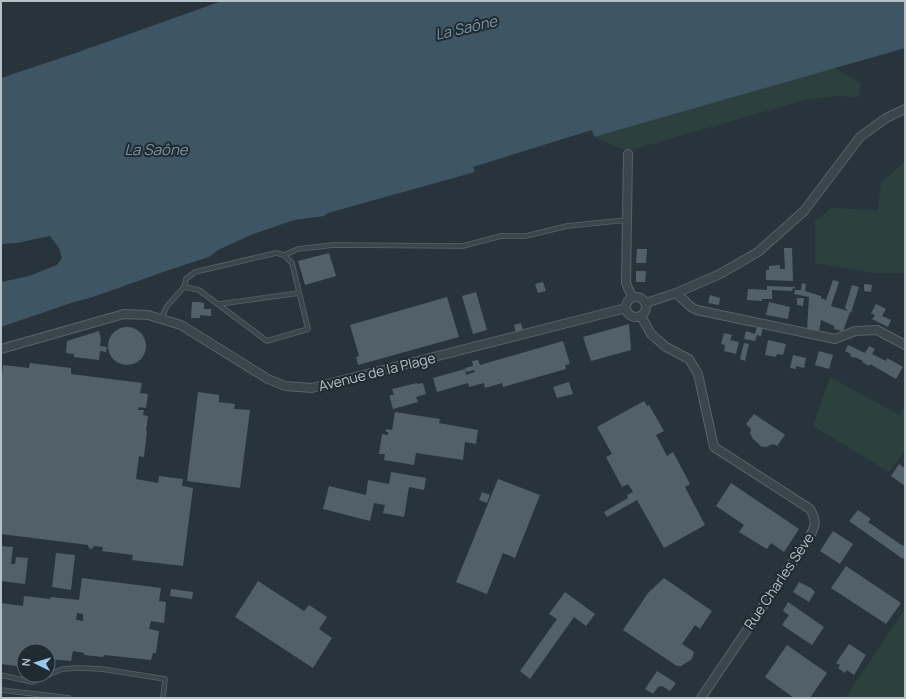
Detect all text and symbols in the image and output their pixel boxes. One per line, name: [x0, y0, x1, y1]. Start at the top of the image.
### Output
water label: La Saône: [433, 10, 500, 45]
water label: La Saône: [124, 139, 189, 160]
street label: Avenue de la Plage: [316, 348, 437, 395]
street label: Rue Charles Sève: [739, 529, 818, 633]
north arrow: [16, 643, 56, 683]
text: N: [18, 657, 33, 667]

